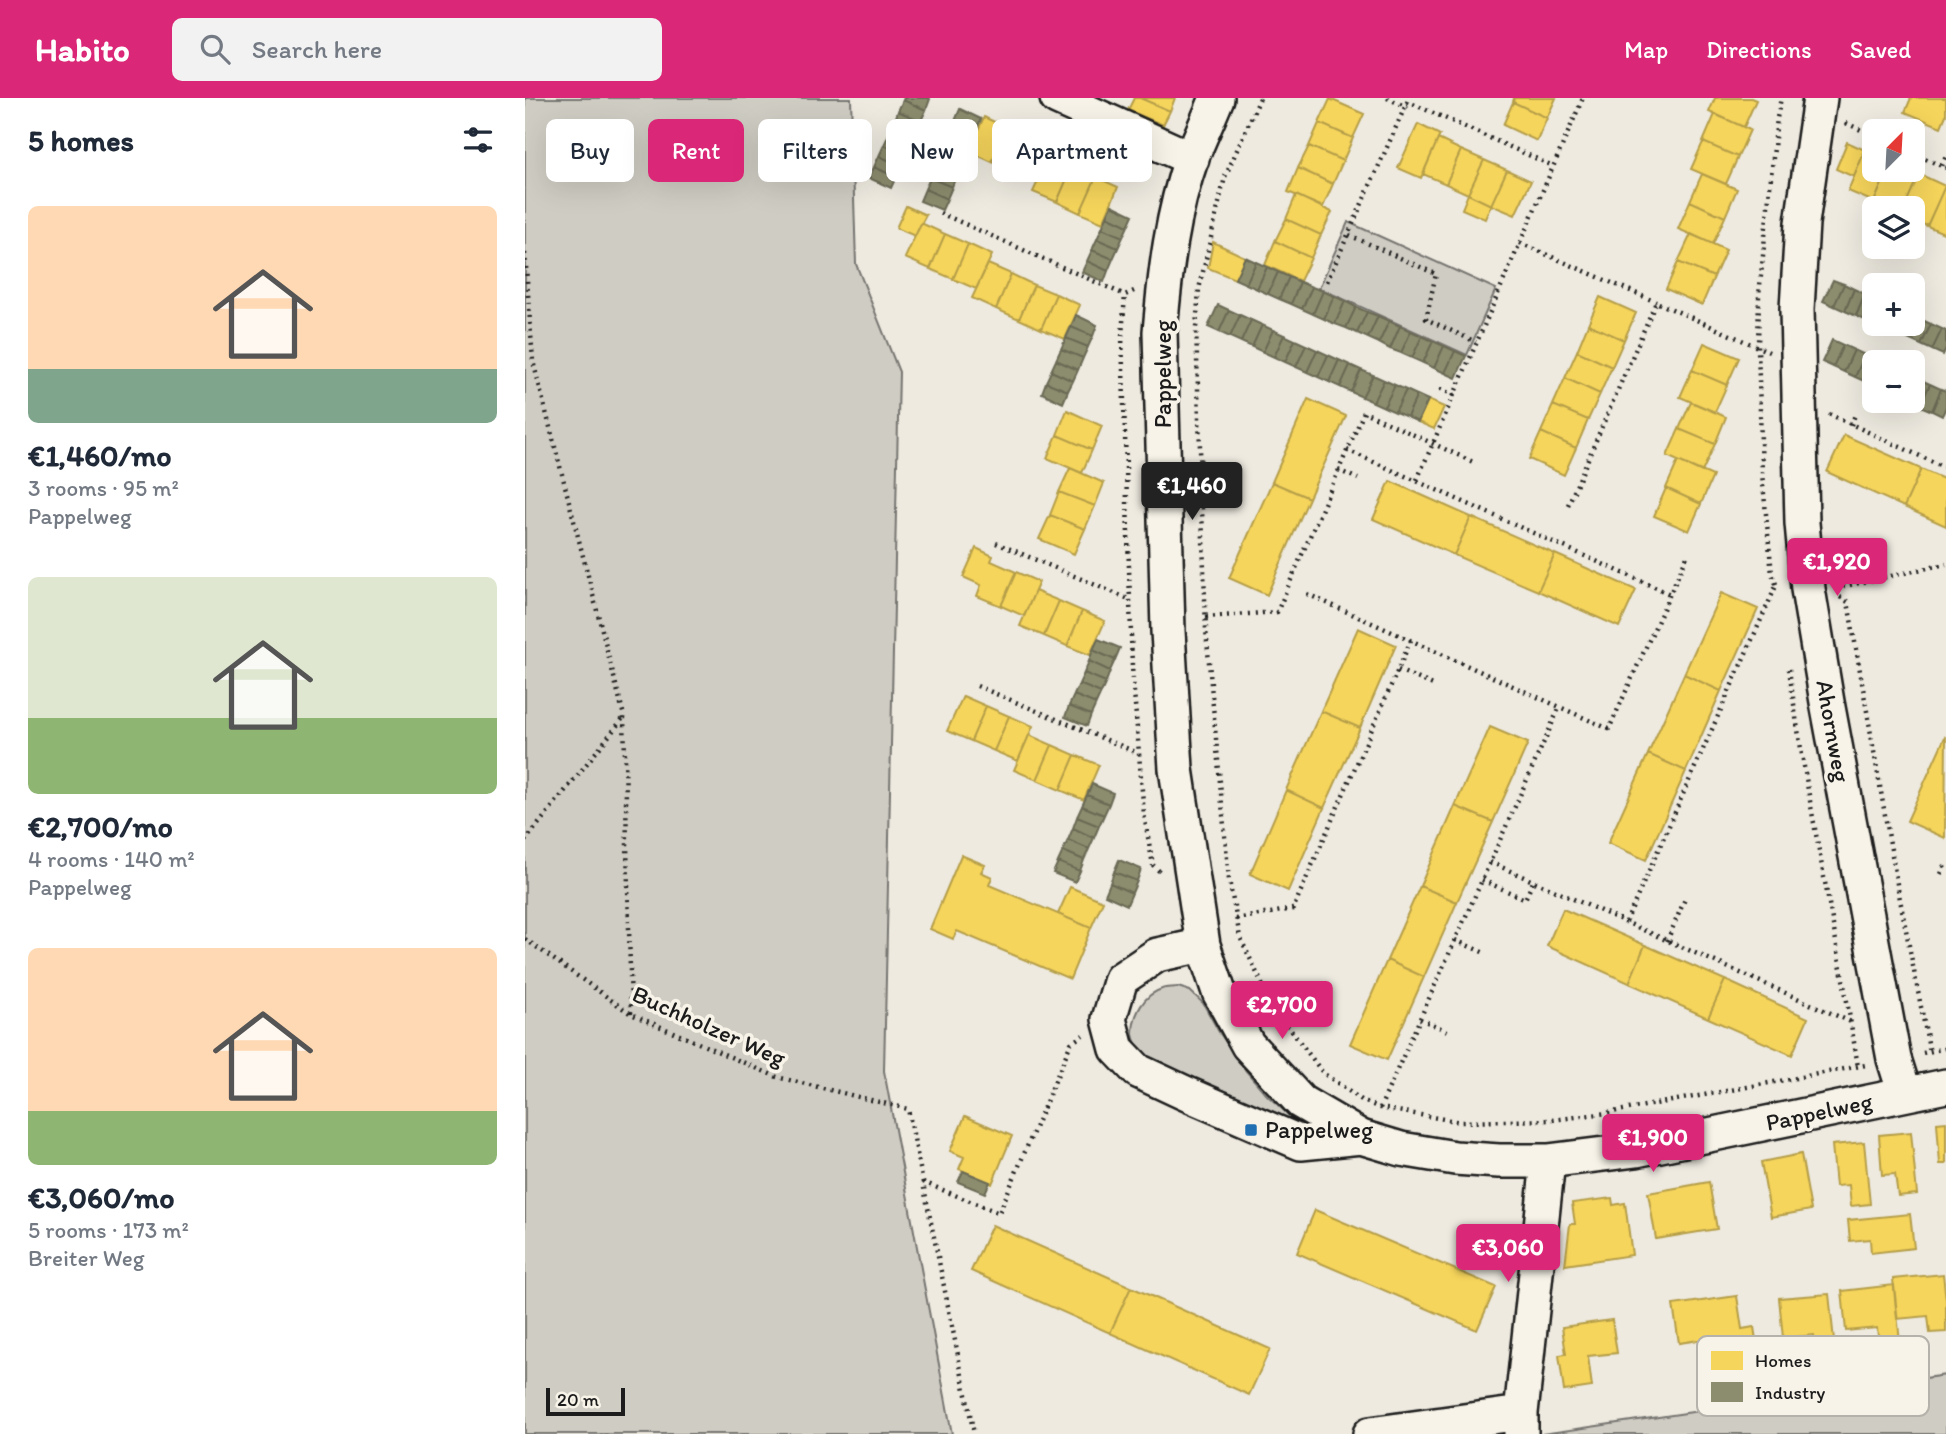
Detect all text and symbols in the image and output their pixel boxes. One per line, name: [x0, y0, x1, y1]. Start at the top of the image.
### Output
search box: [172, 18, 662, 81]
text: Habito: [35, 30, 130, 69]
icon: search: [196, 30, 234, 68]
text: Search here: [252, 33, 382, 65]
text: Map: [1624, 35, 1668, 64]
text: Directions: [1706, 35, 1812, 64]
text: Saved: [1850, 35, 1911, 64]
chip: Buy: [546, 119, 634, 182]
chip: Rent: [648, 119, 744, 182]
chip: Filters: [758, 119, 872, 182]
chip: New: [886, 119, 978, 182]
chip: Apartment: [992, 119, 1152, 182]
north arrow: [1862, 119, 1925, 182]
map controls: [1862, 119, 1925, 413]
icon: filters: [459, 121, 497, 159]
text: 5 homes: [28, 122, 134, 159]
button: layers: [1862, 196, 1925, 259]
icon: home: [200, 251, 326, 377]
button: +: [1862, 273, 1925, 336]
street label: Pappelweg: [1148, 319, 1177, 428]
button: −: [1862, 350, 1925, 413]
text: €1,460/mo: [28, 437, 172, 474]
pin: €1,460: [1135, 462, 1249, 522]
text: €1,460: [1157, 471, 1227, 499]
text: 3 rooms · 95 m²: [28, 474, 179, 502]
text: Pappelweg: [28, 502, 132, 530]
pin: €1,920: [1780, 538, 1894, 598]
text: €1,920: [1803, 547, 1871, 575]
icon: home: [200, 622, 326, 748]
street label: Ahornweg: [1810, 678, 1857, 785]
text: €2,700/mo: [28, 808, 173, 845]
text: 4 rooms · 140 m²: [28, 845, 195, 873]
text: Pappelweg: [28, 873, 132, 901]
street label: Buchholzer Weg: [628, 979, 791, 1073]
pin: €2,700: [1225, 982, 1339, 1041]
text: €2,700: [1247, 990, 1317, 1018]
icon: home: [200, 993, 326, 1119]
street label: Pappelweg: [1763, 1086, 1876, 1137]
pin: €1,900: [1596, 1114, 1710, 1174]
place label: Pappelweg: [1265, 1115, 1374, 1144]
marker: Pappelweg: [1243, 1122, 1259, 1138]
text: €1,900: [1618, 1123, 1688, 1151]
text: €3,060/mo: [28, 1179, 175, 1216]
text: 5 rooms · 173 m²: [28, 1216, 189, 1244]
pin: €3,060: [1451, 1224, 1565, 1284]
text: €3,060: [1472, 1233, 1544, 1261]
text: Breiter Weg: [28, 1244, 145, 1272]
legend: [1697, 1336, 1929, 1416]
text: Homes: [1755, 1349, 1811, 1372]
text: Industry: [1755, 1381, 1825, 1404]
scale bar: [546, 1385, 625, 1417]
text: 20 m: [557, 1388, 599, 1411]

